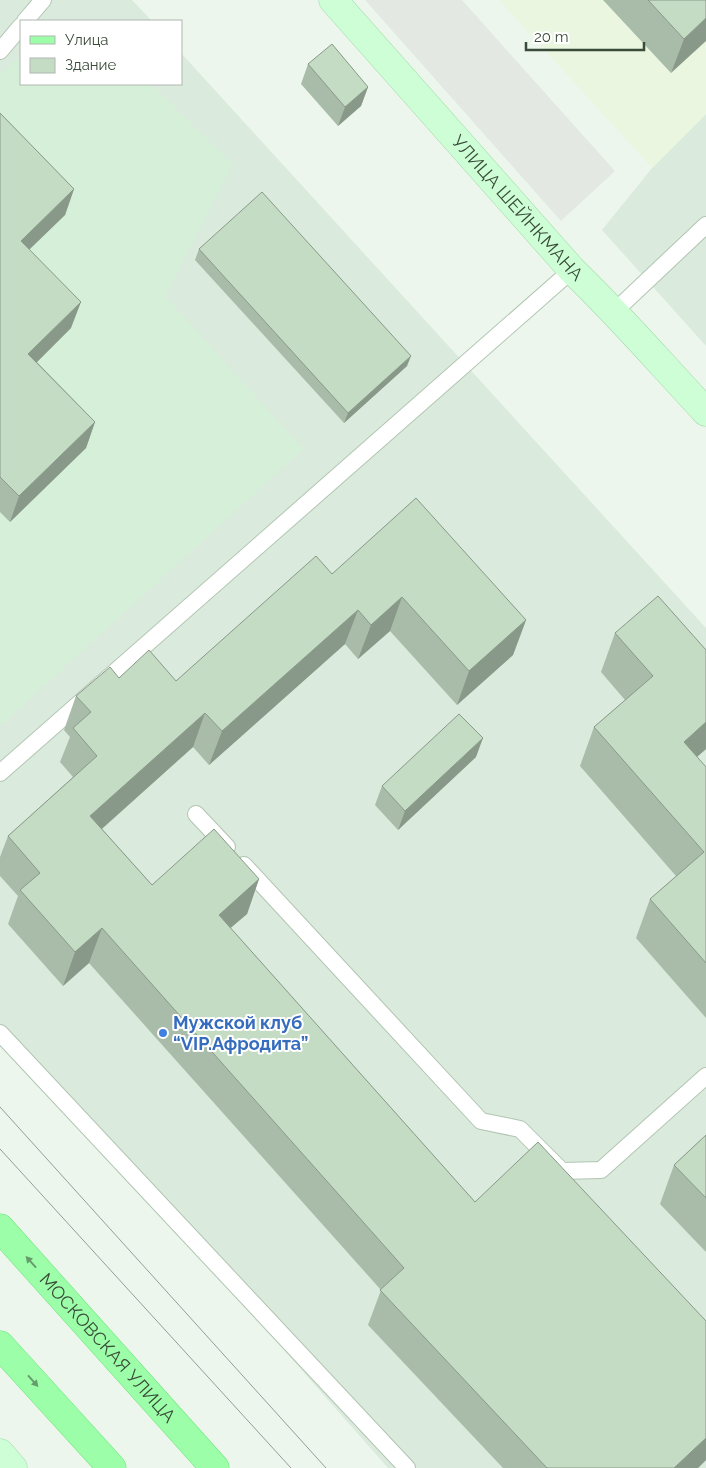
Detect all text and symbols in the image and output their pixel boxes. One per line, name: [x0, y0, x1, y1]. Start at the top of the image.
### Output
legend: [20, 20, 182, 85]
scale bar: [526, 20, 644, 52]
text: 20 m: [534, 28, 569, 46]
text: Улица: [65, 31, 109, 49]
text: Здание: [65, 56, 117, 74]
street label: УЛИЦА ШЕЙНКМАНА: [448, 131, 588, 285]
place label: Мужской клуб “VIP.Афродита”: [173, 1012, 308, 1054]
marker: Мужской клуб “VIP.Афродита”: [157, 1027, 169, 1039]
one-way arrow: [25, 1256, 36, 1269]
street label: МОСКОВСКАЯ УЛИЦА: [36, 1269, 180, 1427]
one-way arrow: [27, 1374, 39, 1386]

